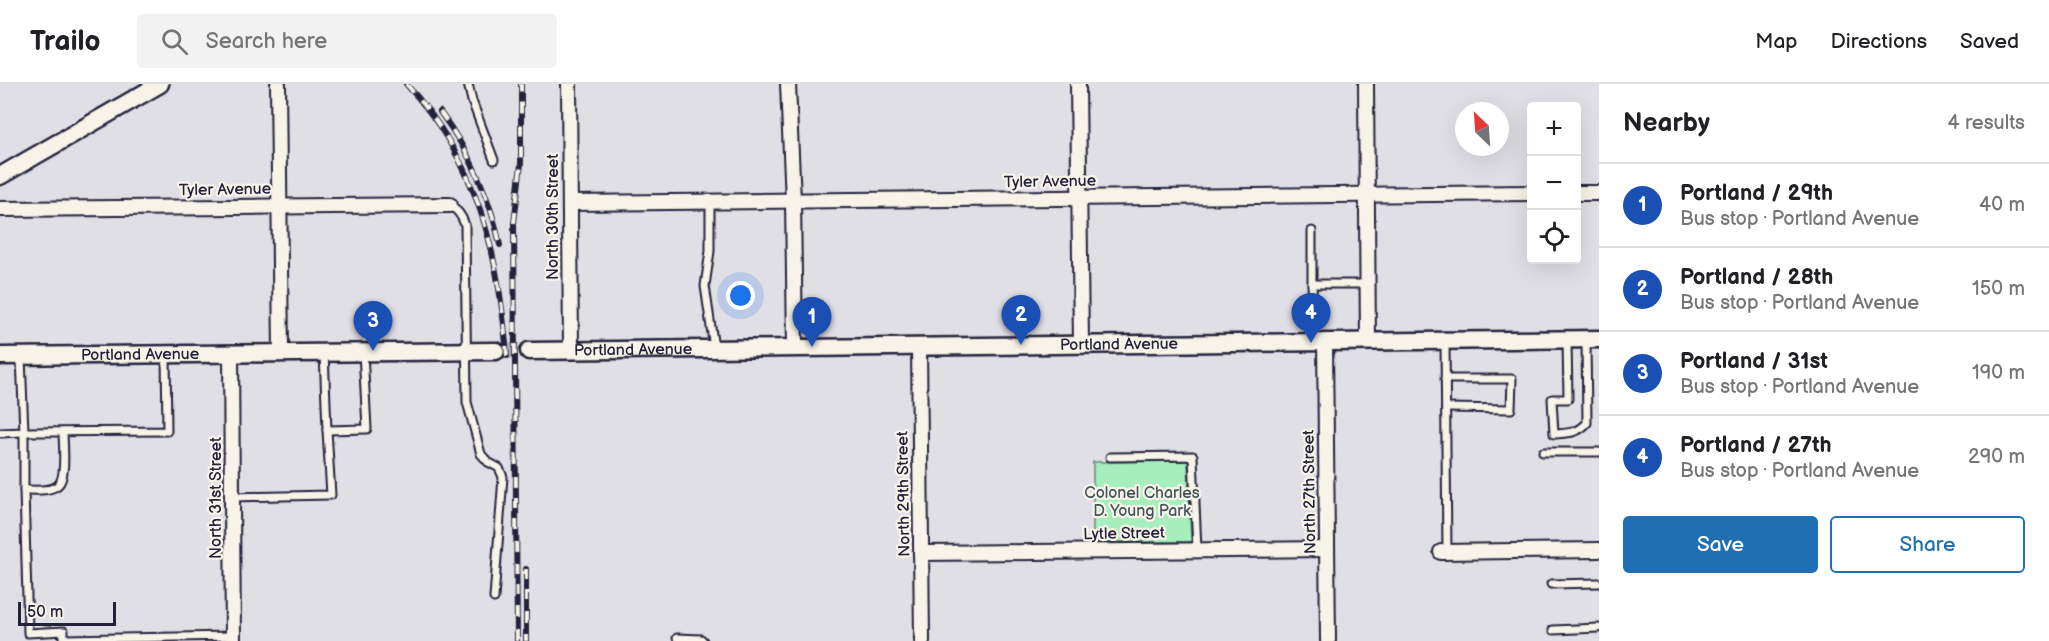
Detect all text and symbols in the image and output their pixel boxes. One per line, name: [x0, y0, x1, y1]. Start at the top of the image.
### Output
search box: [137, 14, 557, 68]
text: Trailo: [30, 25, 101, 58]
icon: search: [158, 25, 191, 58]
text: Search here: [206, 28, 327, 55]
text: Map: [1755, 29, 1798, 54]
text: Directions: [1831, 29, 1927, 54]
text: Saved: [1960, 29, 2019, 54]
north arrow: [1455, 102, 1509, 156]
map controls: [1527, 102, 1581, 264]
button: +: [1527, 102, 1581, 156]
text: Nearby: [1623, 108, 1710, 139]
text: 4 results: [1947, 111, 2025, 135]
street label: North 30th Street: [544, 154, 563, 280]
button: −: [1527, 156, 1581, 210]
street label: Tyler Avenue: [1004, 172, 1097, 192]
street label: Tyler Avenue: [179, 180, 272, 200]
text: Portland / 29th: [1680, 180, 1833, 207]
text: 1: [1638, 193, 1647, 217]
text: 40 m: [1979, 193, 2025, 217]
text: Bus stop · Portland Avenue: [1680, 207, 1919, 231]
button: locate: [1527, 210, 1581, 264]
text: Portland / 28th: [1680, 264, 1833, 291]
text: 2: [1637, 277, 1648, 301]
text: 150 m: [1972, 277, 2025, 301]
your location: [726, 281, 755, 310]
text: Bus stop · Portland Avenue: [1680, 291, 1919, 315]
pin: 4: [1292, 294, 1330, 343]
pin: 2: [1002, 296, 1040, 345]
pin: 1: [792, 298, 832, 347]
pin: 3: [354, 302, 392, 351]
street label: Portland Avenue: [1060, 334, 1179, 355]
street label: Portland Avenue: [574, 340, 693, 360]
street label: Portland Avenue: [81, 344, 200, 365]
text: Portland / 31st: [1680, 348, 1828, 375]
text: 3: [1637, 361, 1648, 385]
text: 190 m: [1972, 361, 2025, 385]
text: Bus stop · Portland Avenue: [1680, 375, 1919, 399]
street label: North 27th Street: [1299, 430, 1321, 554]
street label: North 29th Street: [893, 431, 915, 557]
text: Portland / 27th: [1680, 432, 1832, 459]
street label: North 31st Street: [207, 437, 226, 559]
text: 4: [1637, 445, 1648, 469]
text: 290 m: [1968, 445, 2025, 469]
text: Bus stop · Portland Avenue: [1680, 459, 1919, 483]
park label: Colonel Charles D. Young Park: [1084, 484, 1200, 521]
button: Save: [1623, 516, 1818, 573]
button: Share: [1830, 516, 2025, 573]
street label: Lytle Street: [1083, 524, 1165, 544]
scale bar: [18, 599, 116, 626]
text: 50 m: [27, 603, 63, 622]

